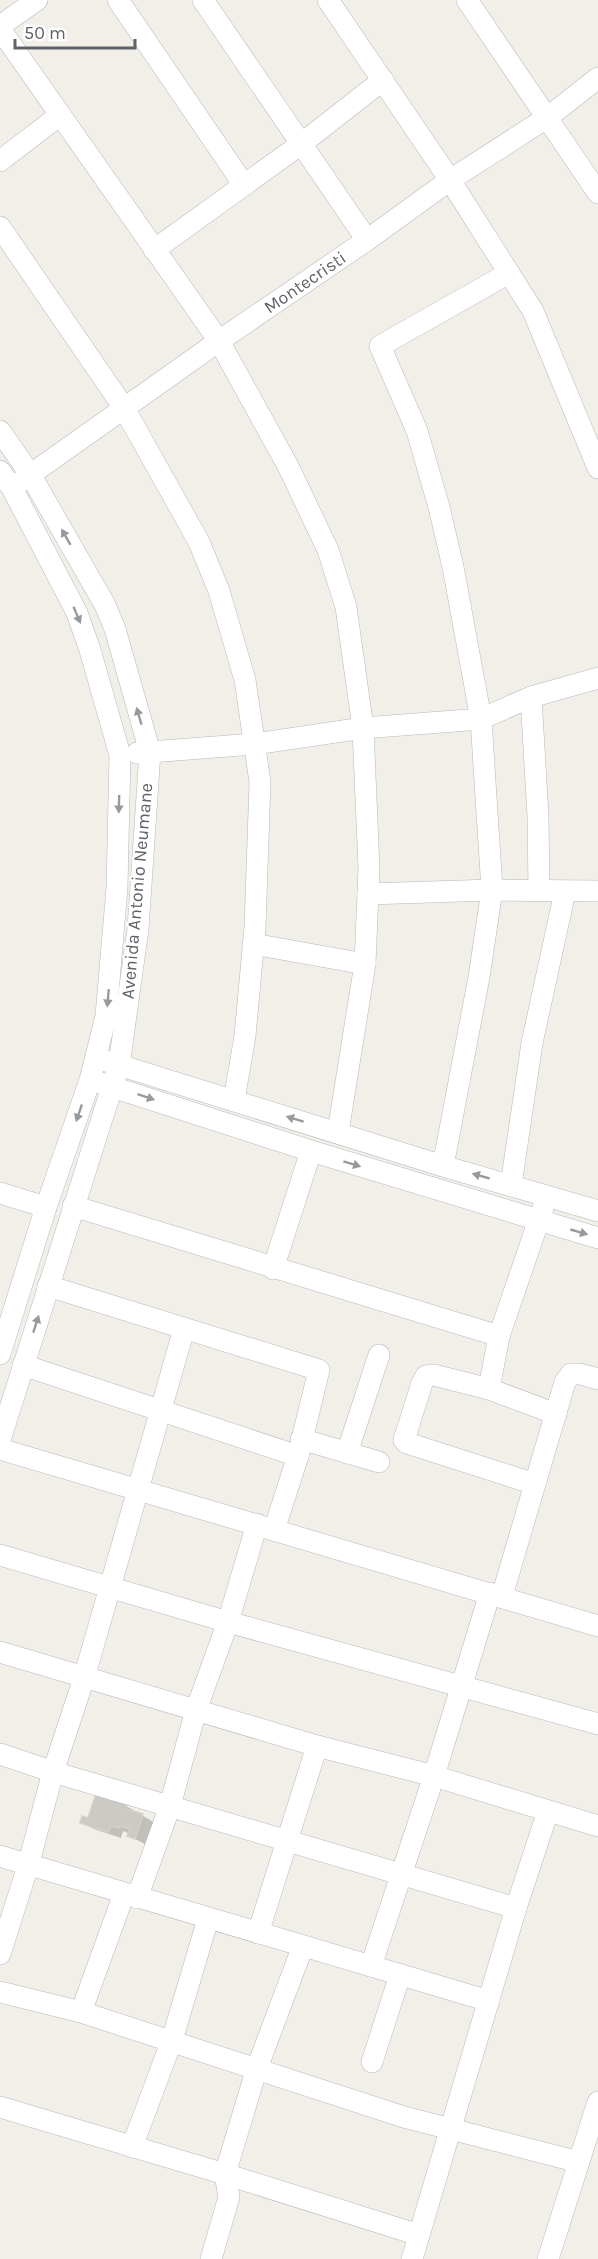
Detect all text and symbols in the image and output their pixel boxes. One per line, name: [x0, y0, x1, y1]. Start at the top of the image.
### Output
scale bar: [15, 12, 135, 50]
text: 50 m: [24, 22, 66, 44]
street label: Montecristi: [260, 247, 350, 318]
one-way arrow: [61, 528, 71, 545]
one-way arrow: [72, 607, 82, 625]
one-way arrow: [134, 707, 144, 725]
street label: Avenida Antonio Neumane: [117, 782, 157, 1000]
one-way arrow: [114, 794, 124, 813]
one-way arrow: [103, 989, 113, 1008]
one-way arrow: [137, 1093, 155, 1103]
one-way arrow: [73, 1104, 83, 1122]
one-way arrow: [286, 1114, 304, 1123]
one-way arrow: [343, 1159, 361, 1169]
one-way arrow: [472, 1171, 491, 1181]
one-way arrow: [570, 1228, 588, 1237]
one-way arrow: [32, 1315, 41, 1333]

